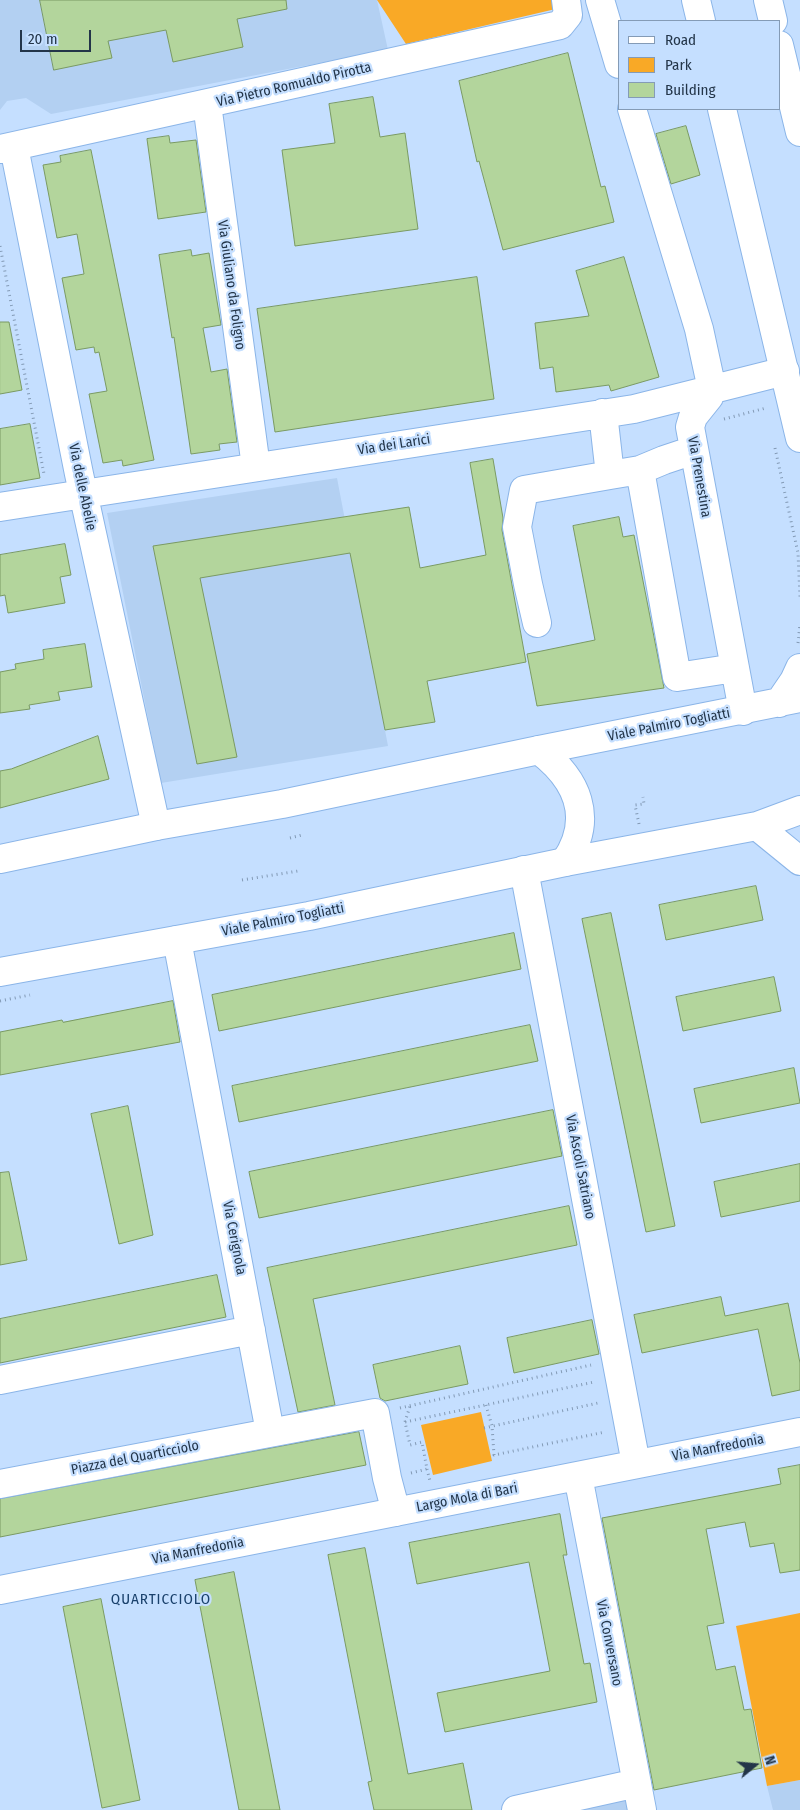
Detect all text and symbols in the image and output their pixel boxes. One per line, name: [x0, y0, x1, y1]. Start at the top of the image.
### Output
scale bar: [22, 20, 94, 52]
legend: [618, 20, 780, 110]
text: 20 m: [28, 30, 58, 48]
text: Road: [665, 31, 696, 49]
text: Park: [665, 56, 692, 74]
street label: Via Pietro Romualdo Pirotta: [215, 59, 373, 111]
text: Building: [665, 81, 716, 99]
street label: Via Giuliano da Foligno: [214, 219, 248, 351]
street label: Via dei Larici: [357, 431, 431, 459]
street label: Via Prenestina: [684, 435, 714, 519]
street label: Via delle Abelie: [65, 442, 99, 532]
street label: Viale Palmiro Togliatti: [606, 705, 732, 745]
street label: Viale Palmiro Togliatti: [220, 900, 346, 940]
street label: Via Ascoli Satriano: [562, 1113, 598, 1221]
street label: Via Cerignola: [219, 1200, 249, 1276]
street label: Via Manfredonia: [671, 1431, 765, 1465]
street label: Piazza del Quarticciolo: [70, 1437, 200, 1479]
street label: Largo Mola di Bari: [415, 1480, 519, 1516]
street label: Via Manfredonia: [151, 1534, 245, 1568]
district label: QUARTICCIOLO: [109, 1591, 213, 1609]
street label: Via Conversano: [592, 1598, 626, 1688]
north arrow: [730, 1740, 780, 1790]
text: N: [760, 1754, 779, 1767]

